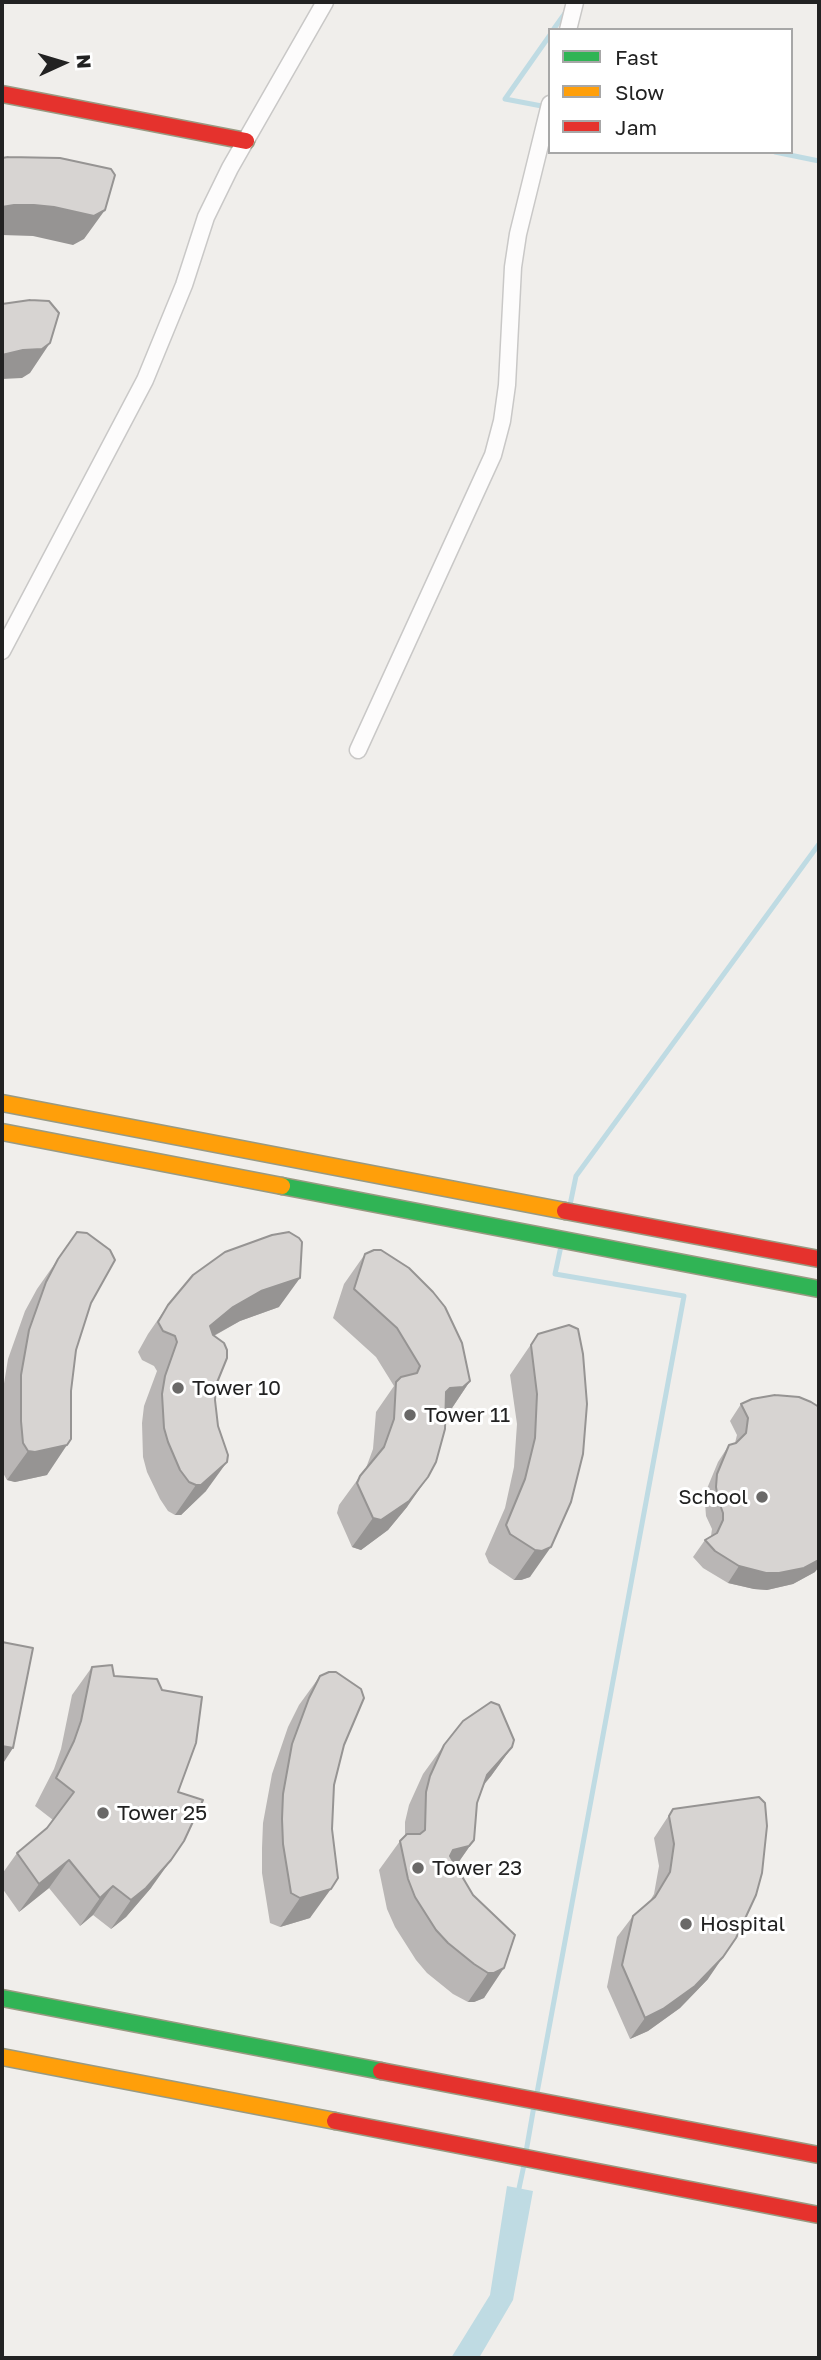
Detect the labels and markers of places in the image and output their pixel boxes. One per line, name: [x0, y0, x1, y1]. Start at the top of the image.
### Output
place label: Tower 10: [192, 1375, 281, 1401]
marker: Tower 10: [170, 1380, 186, 1396]
place label: Tower 11: [424, 1402, 510, 1428]
marker: Tower 11: [402, 1407, 418, 1423]
place label: School: [678, 1484, 748, 1510]
marker: School: [754, 1489, 770, 1505]
place label: Tower 25: [117, 1800, 207, 1826]
marker: Tower 25: [95, 1805, 111, 1821]
place label: Tower 23: [432, 1855, 522, 1881]
marker: Tower 23: [410, 1860, 426, 1876]
place label: Hospital: [700, 1911, 785, 1937]
marker: Hospital: [678, 1916, 694, 1932]

